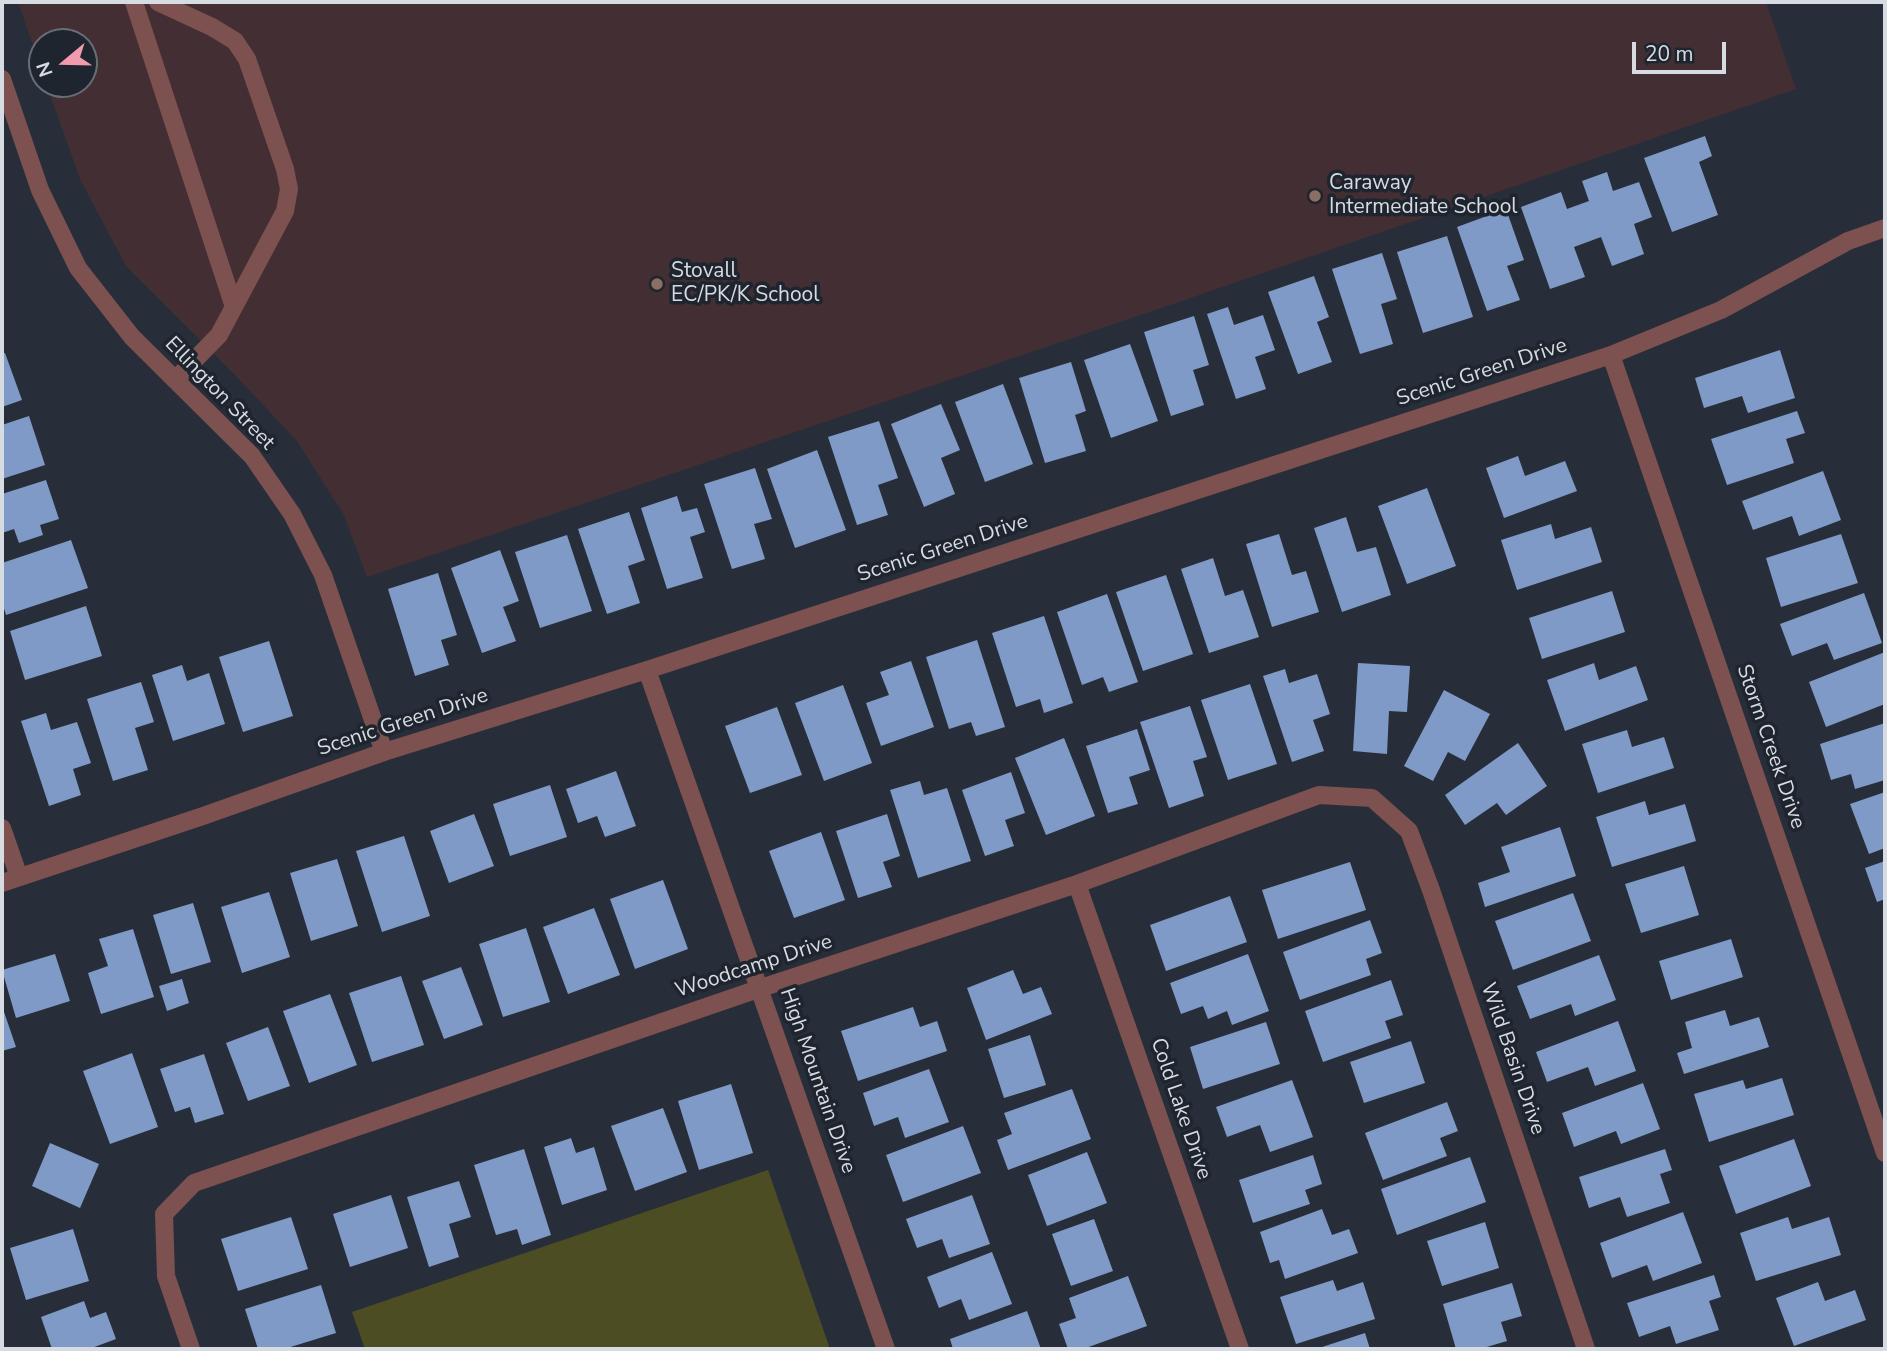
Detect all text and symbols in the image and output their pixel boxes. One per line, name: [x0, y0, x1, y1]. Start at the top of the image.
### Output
north arrow: [28, 28, 98, 98]
scale bar: [1635, 28, 1730, 72]
text: 20 m: [1645, 40, 1694, 68]
text: N: [30, 58, 60, 80]
place label: Caraway Intermediate School: [1329, 171, 1518, 221]
marker: Caraway Intermediate School: [1307, 188, 1323, 204]
place label: Stovall EC/PK/K School: [671, 259, 819, 309]
marker: Stovall EC/PK/K School: [649, 276, 665, 292]
street label: Ellington Street: [159, 332, 279, 456]
street label: Scenic Green Drive: [1394, 334, 1570, 412]
street label: Scenic Green Drive: [855, 510, 1031, 588]
street label: Storm Creek Drive: [1730, 661, 1810, 833]
street label: Scenic Green Drive: [315, 684, 491, 762]
street label: Woodcamp Drive: [672, 930, 836, 1004]
street label: Wild Basin Drive: [1474, 980, 1550, 1138]
street label: High Mountain Drive: [773, 985, 861, 1177]
street label: Cold Lake Drive: [1144, 1035, 1216, 1183]

